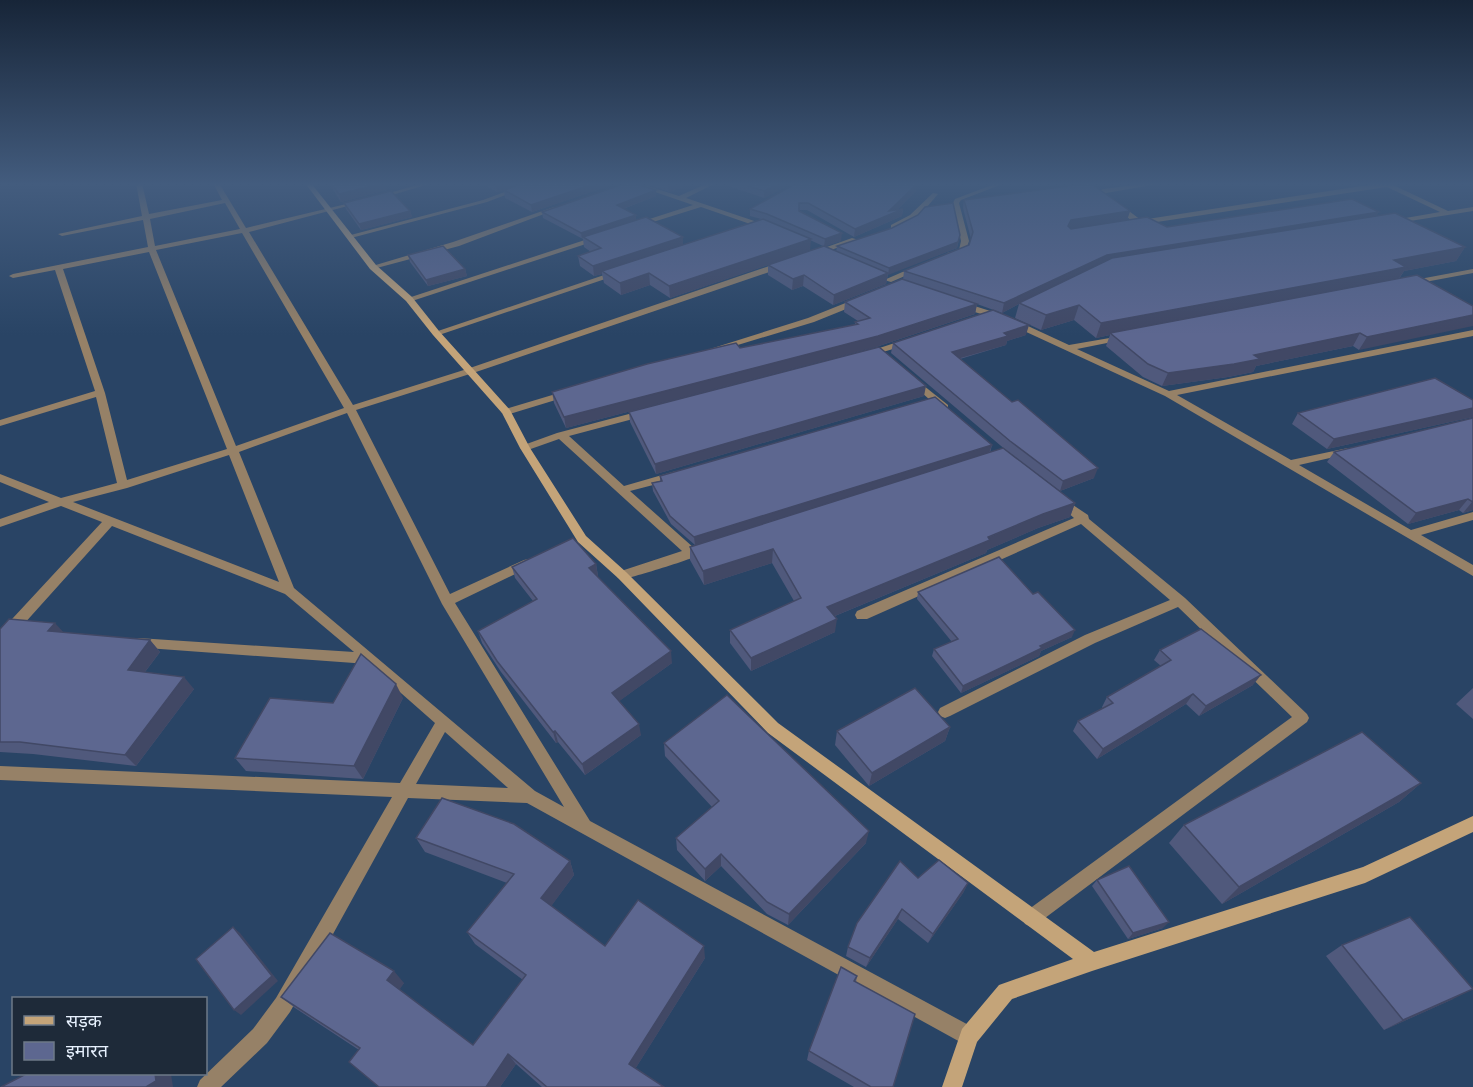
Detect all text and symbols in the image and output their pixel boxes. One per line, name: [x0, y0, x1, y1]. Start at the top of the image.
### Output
legend: [12, 997, 207, 1075]
text: सड़क: [66, 1009, 103, 1033]
text: इमारत: [66, 1039, 109, 1063]

